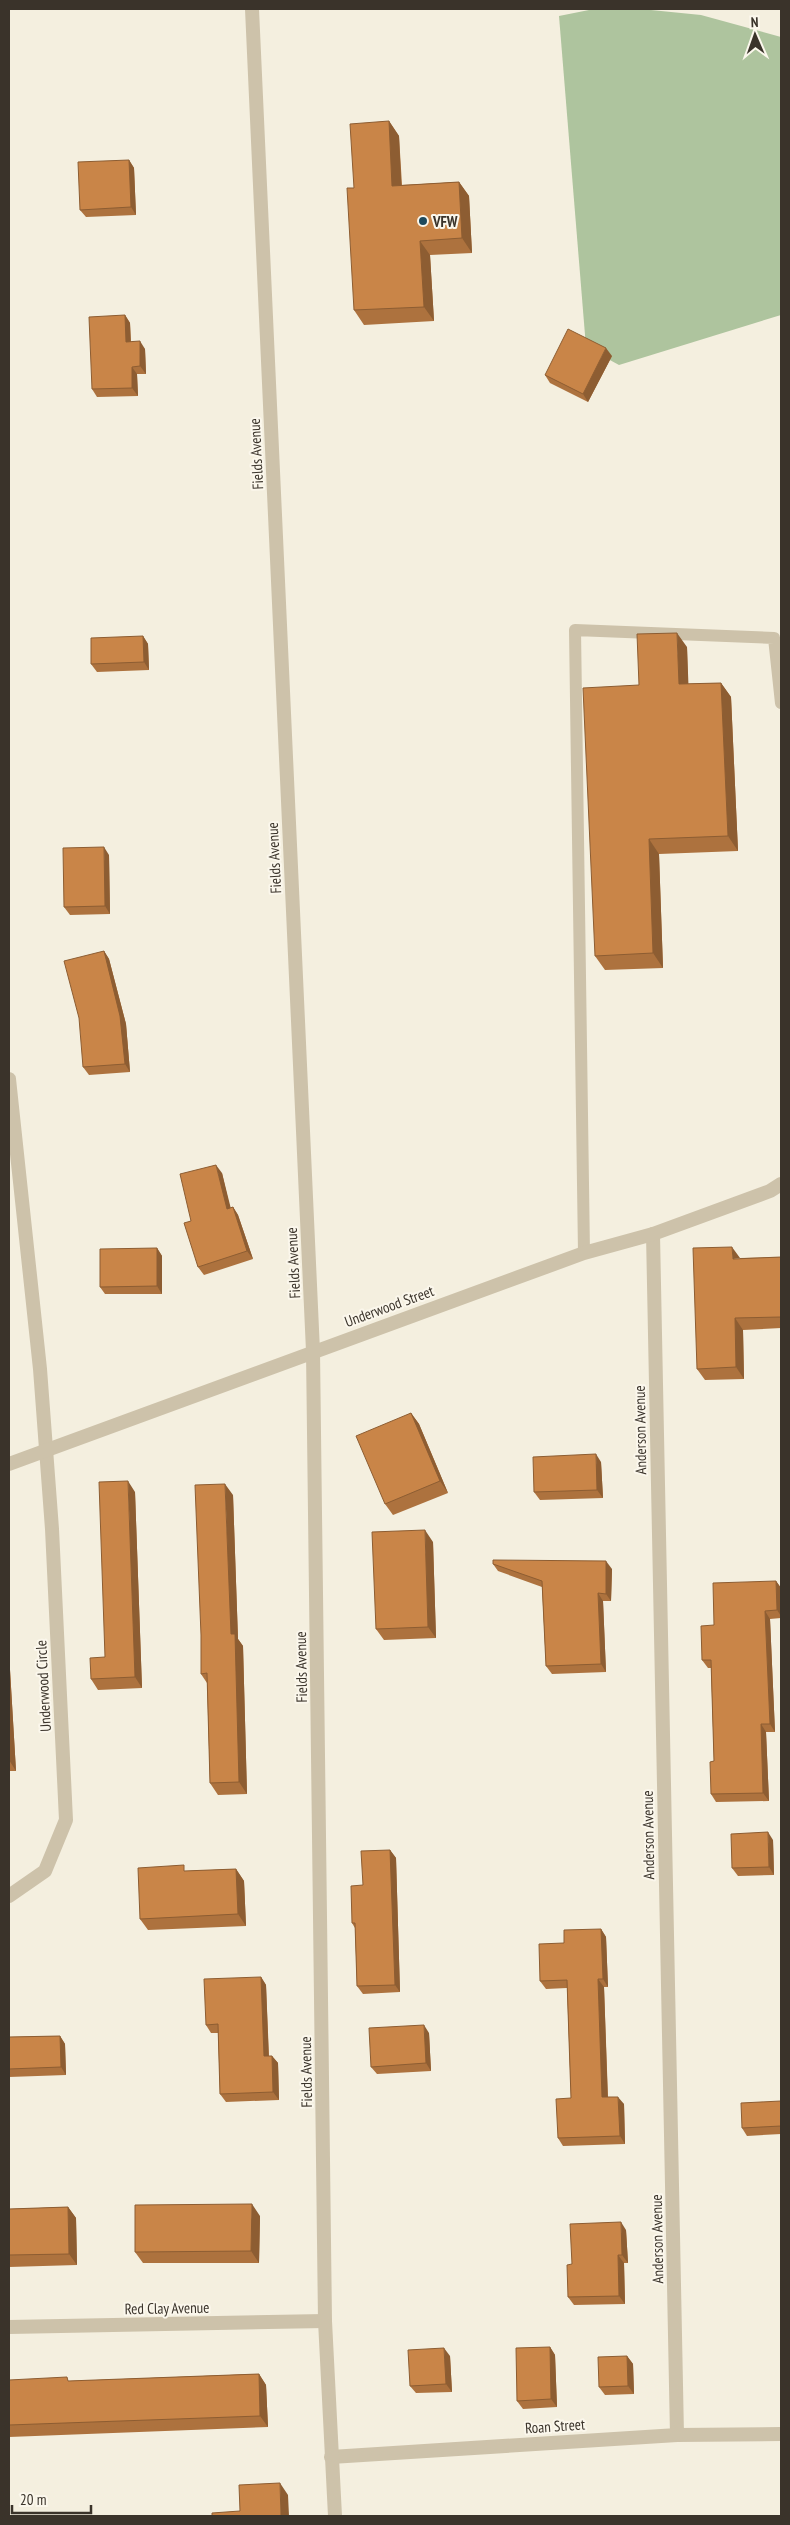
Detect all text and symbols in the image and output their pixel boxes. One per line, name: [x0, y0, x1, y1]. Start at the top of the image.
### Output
north arrow: [730, 10, 780, 60]
text: N: [750, 13, 759, 31]
place label: VFW: [432, 212, 458, 231]
marker: VFW: [417, 215, 429, 227]
street label: Fields Avenue: [245, 418, 267, 490]
street label: Fields Avenue: [263, 822, 285, 894]
street label: Fields Avenue: [282, 1227, 304, 1299]
street label: Underwood Street: [342, 1281, 436, 1331]
street label: Anderson Avenue: [630, 1385, 650, 1475]
street label: Fields Avenue: [291, 1631, 311, 1703]
street label: Underwood Circle: [31, 1640, 55, 1732]
street label: Anderson Avenue: [638, 1790, 658, 1880]
street label: Fields Avenue: [296, 2036, 316, 2108]
street label: Anderson Avenue: [647, 2194, 667, 2284]
street label: Red Clay Avenue: [124, 2298, 210, 2318]
street label: Roan Street: [524, 2414, 586, 2438]
scale bar: [12, 2482, 91, 2514]
text: 20 m: [20, 2490, 46, 2509]

